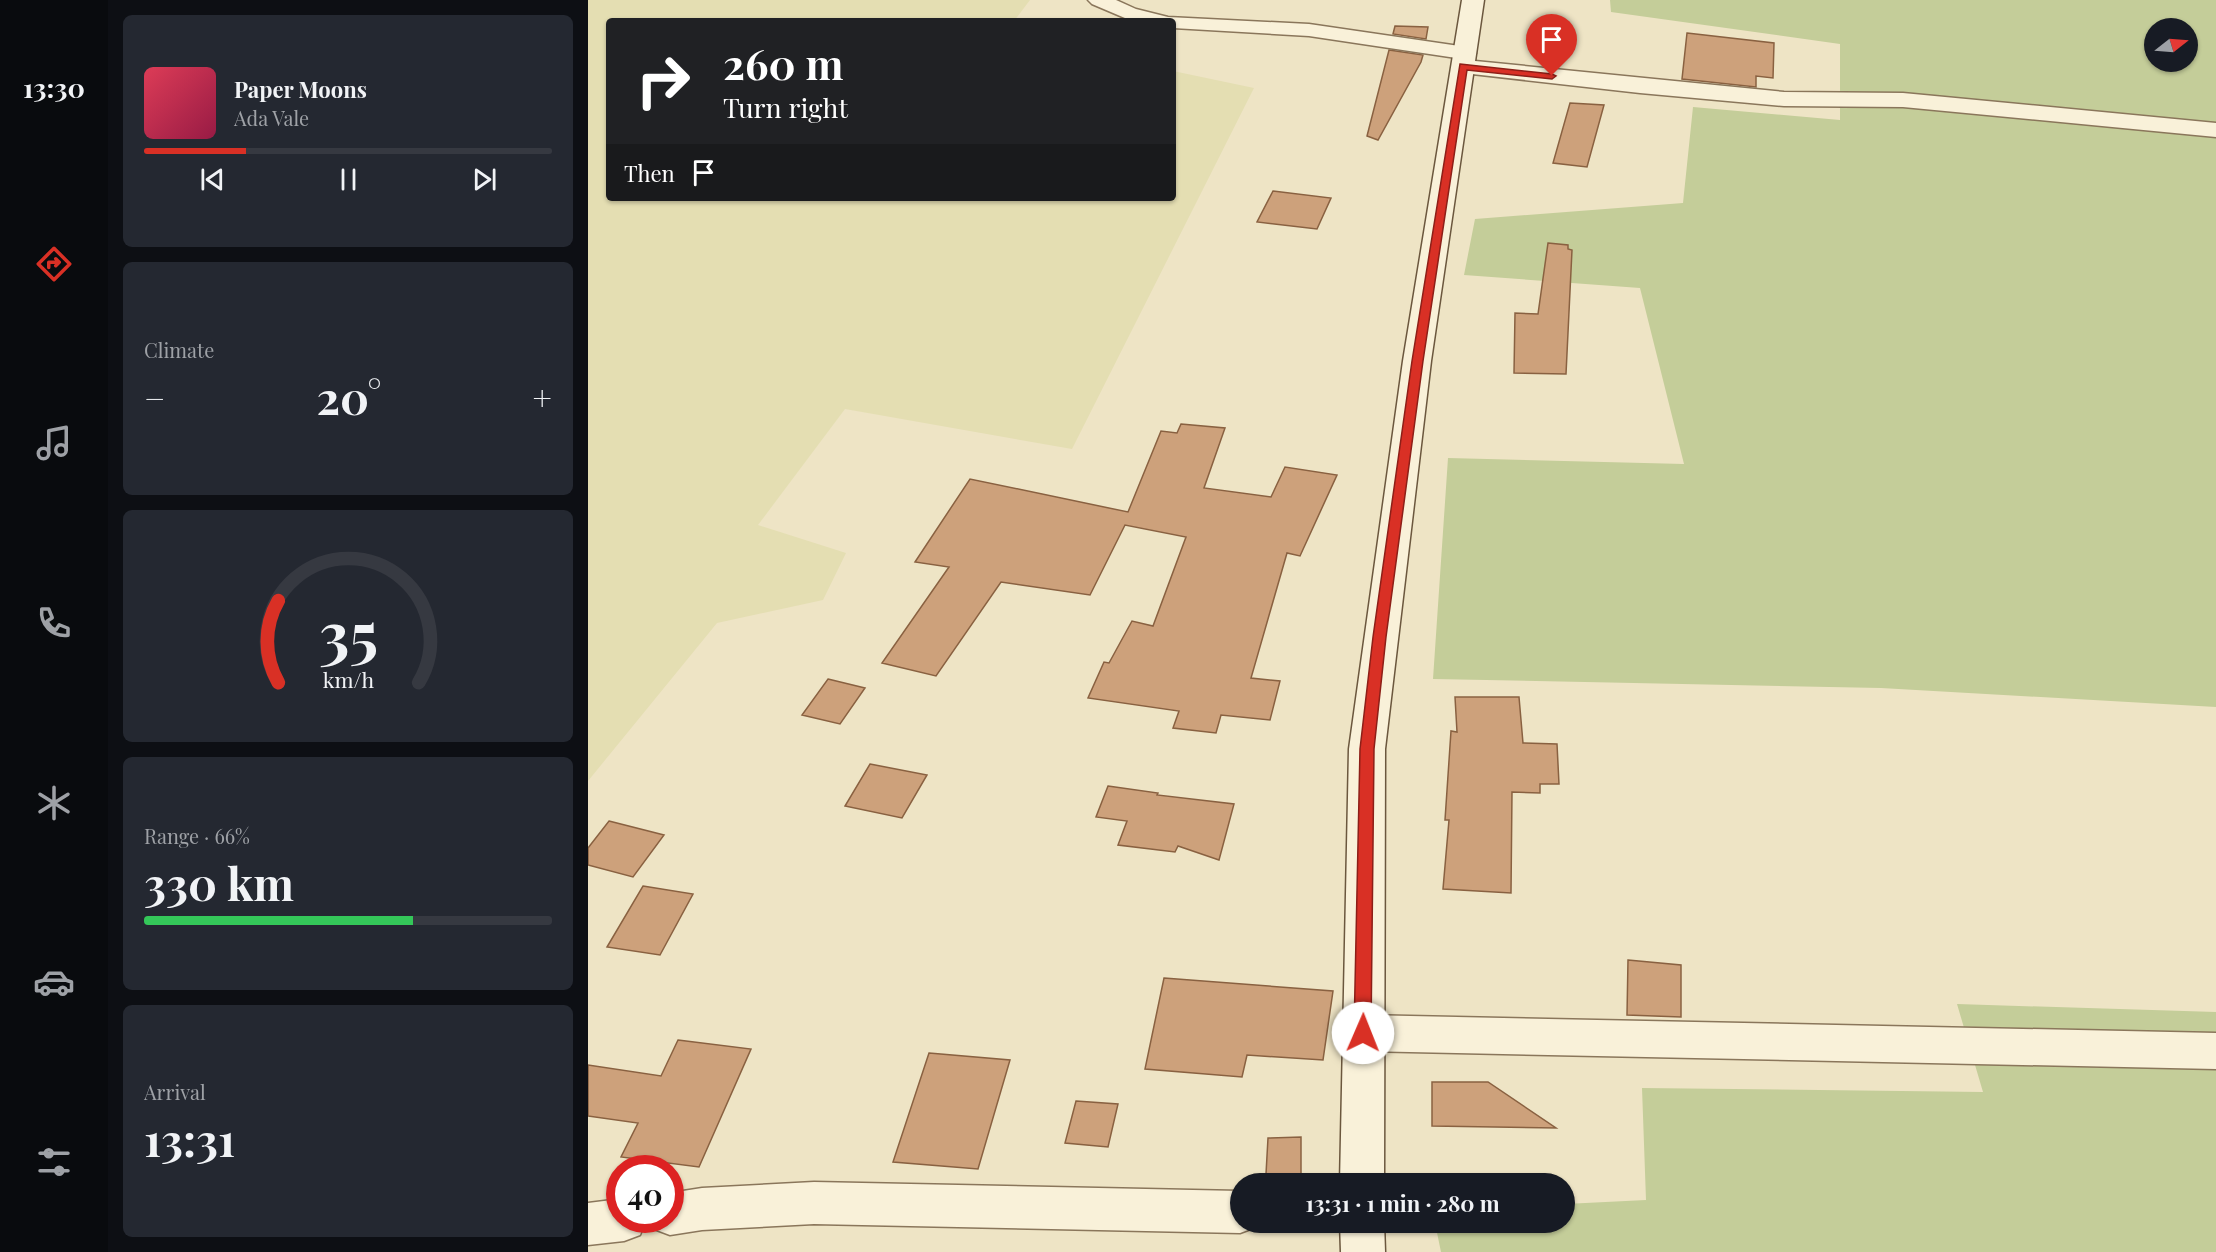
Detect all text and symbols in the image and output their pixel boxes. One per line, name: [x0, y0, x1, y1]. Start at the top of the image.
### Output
pin: [1526, 14, 1577, 76]
north arrow: [2144, 18, 2198, 72]
map controls: [2144, 18, 2198, 72]
icon: arrive: [1535, 23, 1568, 56]
text: 260 m: [723, 35, 843, 91]
icon: right: [624, 42, 702, 120]
text: 13:30: [23, 69, 85, 105]
text: Paper Moons: [234, 74, 367, 104]
text: Turn right: [723, 89, 848, 125]
text: Ada Vale: [234, 104, 309, 131]
icon: arrive: [687, 156, 720, 189]
text: Then: [624, 158, 675, 188]
icon: previous: [196, 163, 229, 196]
icon: pause: [332, 163, 365, 196]
icon: next: [468, 163, 501, 196]
icon: directions: [33, 243, 75, 285]
text: Climate: [144, 336, 214, 363]
text: 20°: [317, 366, 381, 426]
text: −: [144, 375, 165, 419]
text: +: [533, 375, 552, 419]
icon: music: [33, 422, 75, 464]
text: 35: [318, 589, 378, 673]
icon: phone: [33, 602, 75, 644]
text: km/h: [322, 665, 374, 693]
icon: climate: [33, 782, 75, 824]
text: Range · 66%: [144, 822, 250, 849]
text: 330 km: [144, 852, 294, 912]
icon: car: [33, 961, 75, 1003]
position arrow: [1331, 1001, 1395, 1065]
text: Arrival: [144, 1078, 206, 1105]
text: 13:31: [144, 1108, 235, 1168]
icon: filters: [33, 1141, 75, 1183]
speed limit sign: 40: [606, 1155, 684, 1233]
text: 13:31 · 1 min · 280 m: [1305, 1188, 1500, 1218]

